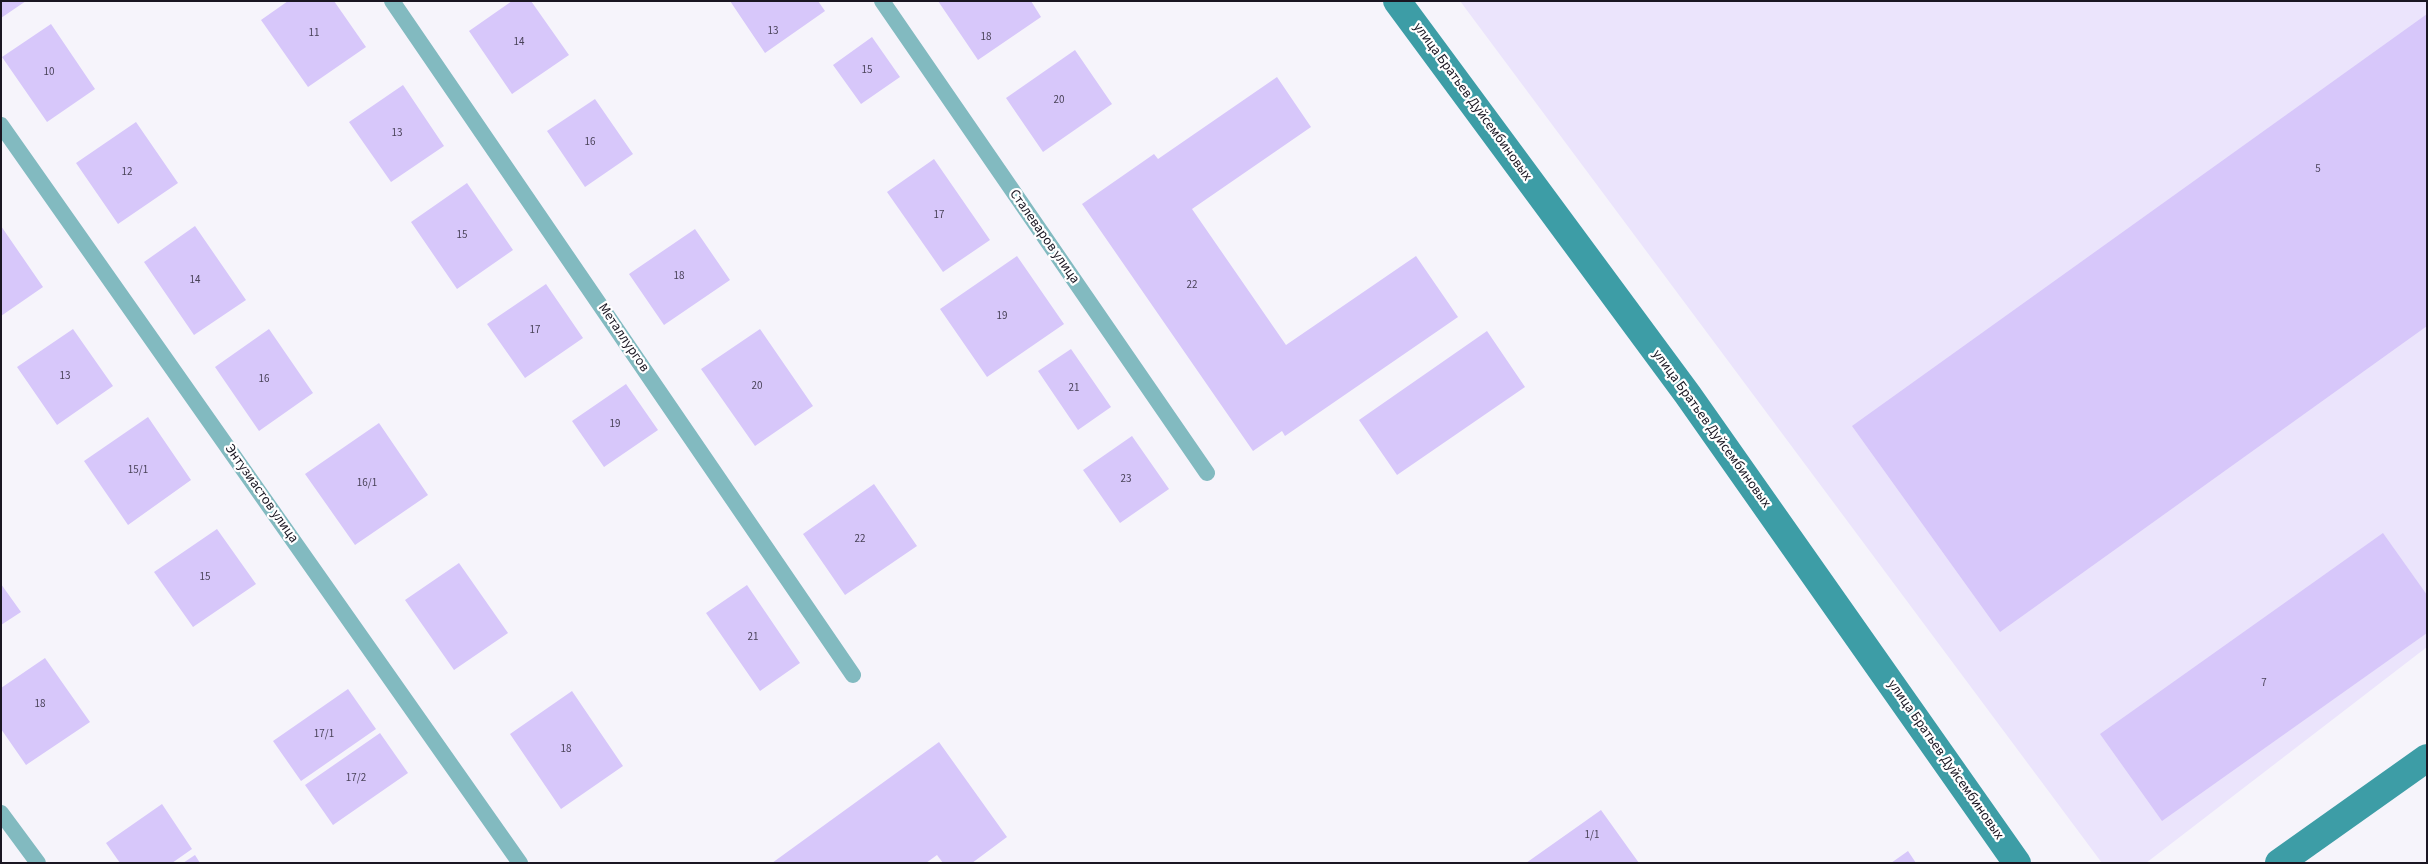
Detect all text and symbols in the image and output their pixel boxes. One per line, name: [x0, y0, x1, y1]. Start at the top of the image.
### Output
street label: улица Братьев Дуйсембиновых: [1409, 20, 1535, 184]
house number: 13: [768, 25, 778, 39]
house number: 11: [309, 27, 319, 41]
house number: 18: [981, 31, 991, 45]
house number: 14: [514, 36, 524, 50]
house number: 15: [862, 64, 872, 78]
house number: 10: [44, 66, 54, 80]
house number: 20: [1054, 94, 1064, 108]
house number: 13: [392, 127, 402, 141]
house number: 16: [585, 136, 595, 150]
house number: 5: [2315, 163, 2321, 177]
house number: 12: [122, 166, 132, 180]
street label: Сталеваров улица: [1005, 187, 1083, 287]
house number: 17: [934, 209, 944, 223]
house number: 15: [457, 229, 467, 243]
house number: 18: [674, 270, 684, 284]
house number: 14: [190, 274, 200, 288]
house number: 22: [1187, 279, 1197, 293]
street label: Металлургов: [594, 300, 652, 376]
house number: 19: [997, 310, 1007, 324]
house number: 17: [530, 324, 540, 338]
street label: улица Братьев Дуйсембиновых: [1648, 347, 1774, 511]
house number: 13: [60, 370, 70, 384]
house number: 16: [259, 373, 269, 387]
house number: 20: [752, 380, 762, 394]
house number: 21: [1069, 382, 1079, 396]
house number: 19: [610, 418, 620, 432]
street label: Энтузиастов улица: [221, 441, 301, 547]
house number: 15/1: [128, 464, 148, 478]
house number: 23: [1121, 473, 1131, 487]
house number: 16/1: [357, 477, 377, 491]
house number: 22: [855, 533, 865, 547]
house number: 15: [200, 571, 210, 585]
house number: 21: [748, 631, 758, 645]
street label: улица Братьев Дуйсембиновых: [1883, 677, 2007, 843]
house number: 7: [2261, 677, 2267, 691]
house number: 18: [35, 698, 45, 712]
house number: 17/1: [314, 728, 334, 742]
house number: 18: [561, 743, 571, 757]
house number: 17/2: [346, 772, 366, 786]
house number: 1/1: [1585, 829, 1599, 843]

